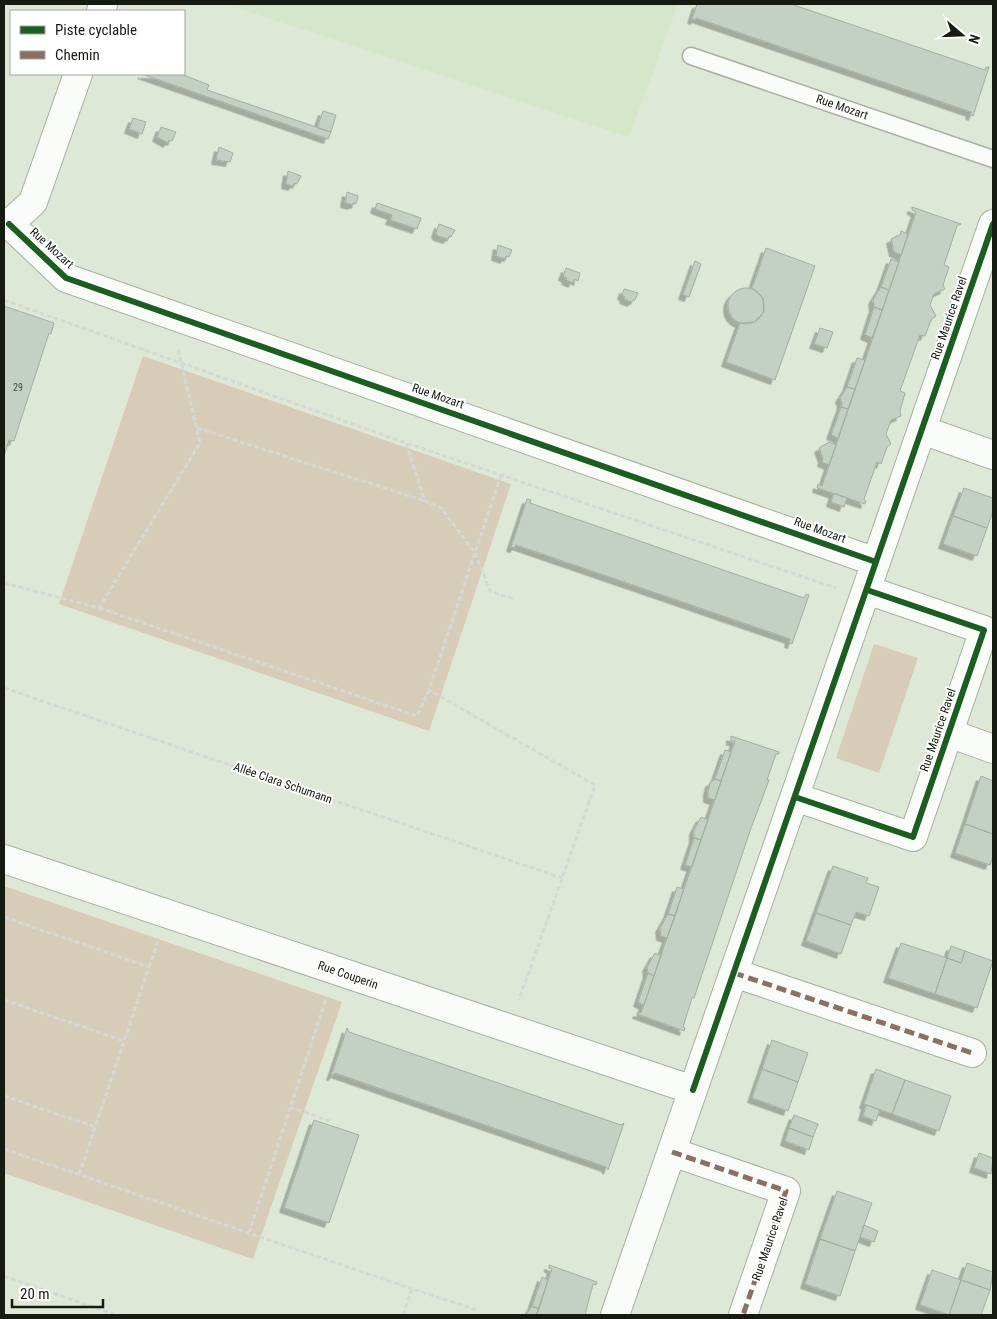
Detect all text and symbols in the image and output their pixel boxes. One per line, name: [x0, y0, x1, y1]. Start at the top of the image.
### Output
legend: [10, 10, 185, 75]
north arrow: [937, 10, 987, 60]
text: Piste cyclable: [55, 21, 137, 39]
text: N: [965, 33, 983, 46]
text: Chemin: [55, 46, 100, 64]
street label: Rue Mozart: [814, 92, 870, 123]
street label: Rue Mozart: [27, 225, 77, 272]
street label: Rue Maurice Ravel: [928, 275, 970, 361]
street label: Rue Mozart: [410, 381, 466, 412]
house number: 29: [13, 382, 23, 393]
street label: Rue Mozart: [792, 514, 848, 546]
street label: Rue Maurice Ravel: [917, 687, 959, 773]
street label: Allée Clara Schumann: [232, 760, 334, 807]
street label: Rue Couperin: [316, 958, 380, 992]
street label: Rue Maurice Ravel: [749, 1196, 791, 1282]
scale bar: [12, 1276, 104, 1308]
text: 20 m: [20, 1285, 50, 1303]

